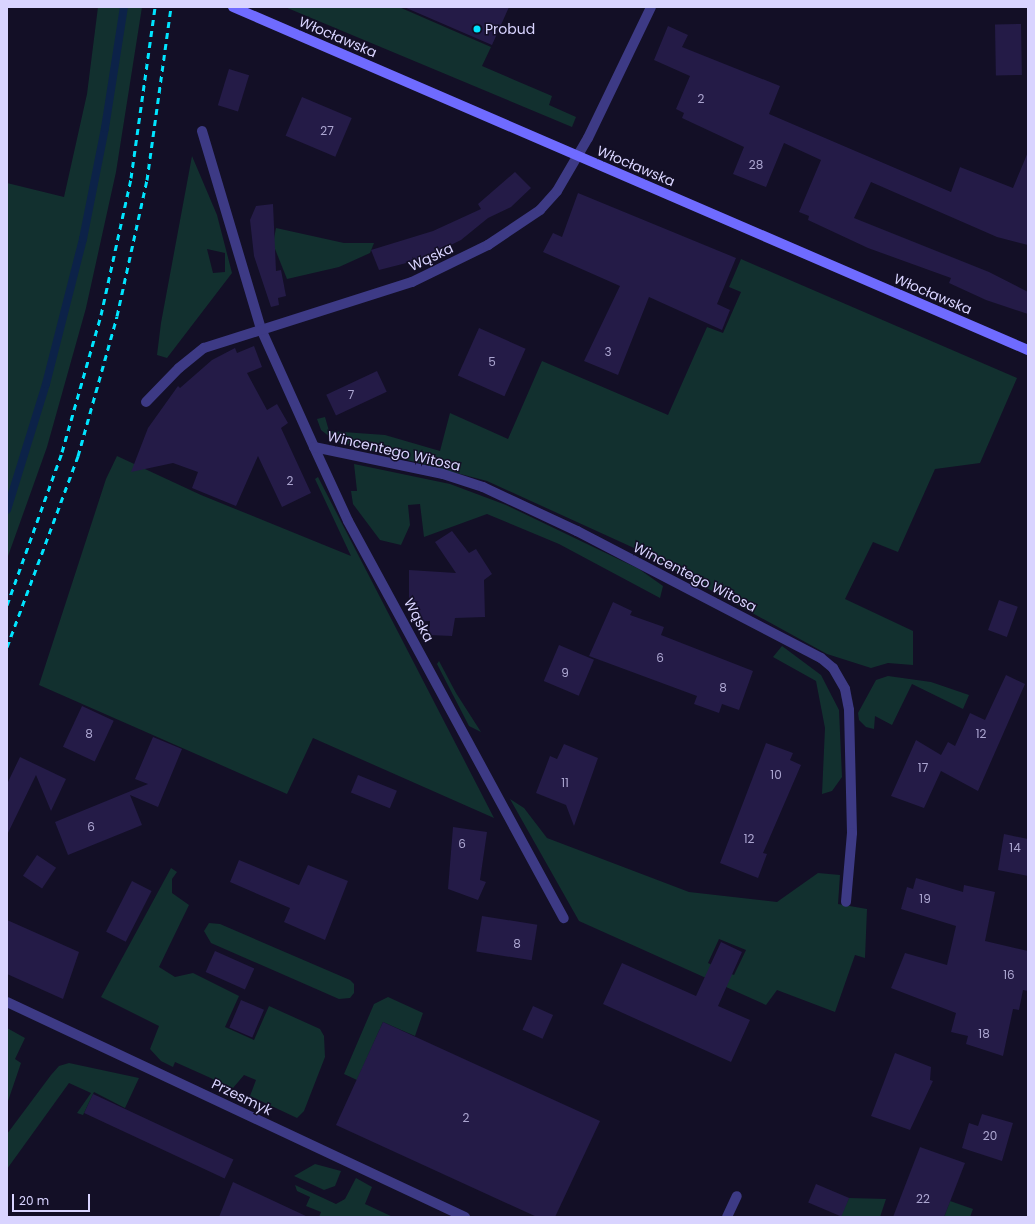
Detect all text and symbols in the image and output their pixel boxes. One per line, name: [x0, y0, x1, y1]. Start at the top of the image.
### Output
street label: Włocławska: [296, 13, 380, 61]
place label: Probud: [485, 21, 535, 37]
marker: Probud: [472, 24, 482, 34]
house number: 2: [698, 92, 704, 106]
house number: 27: [320, 124, 334, 138]
street label: Włocławska: [594, 142, 678, 190]
house number: 28: [749, 158, 763, 172]
street label: Wąska: [406, 239, 456, 275]
street label: Włocławska: [891, 270, 975, 318]
house number: 3: [604, 345, 612, 359]
house number: 5: [488, 355, 496, 369]
house number: 7: [348, 388, 354, 402]
street label: Wincentego Witosa: [326, 428, 462, 474]
house number: 2: [287, 474, 293, 488]
street label: Wincentego Witosa: [631, 539, 759, 615]
street label: Wąska: [401, 595, 437, 645]
house number: 6: [656, 651, 664, 665]
house number: 9: [561, 666, 569, 680]
house number: 8: [719, 681, 727, 695]
house number: 8: [85, 727, 93, 741]
house number: 12: [976, 727, 986, 741]
house number: 17: [918, 761, 928, 775]
house number: 10: [770, 768, 782, 782]
house number: 11: [561, 776, 569, 790]
house number: 6: [87, 820, 95, 834]
house number: 12: [744, 832, 754, 846]
house number: 6: [458, 837, 466, 851]
house number: 14: [1009, 841, 1021, 855]
house number: 19: [919, 892, 931, 906]
house number: 8: [513, 937, 521, 951]
house number: 16: [1003, 968, 1015, 982]
house number: 18: [978, 1027, 990, 1041]
street label: Przesmyk: [209, 1075, 275, 1119]
house number: 2: [463, 1111, 469, 1125]
house number: 20: [983, 1129, 997, 1143]
scale bar: [14, 1186, 92, 1212]
text: 20 m: [19, 1192, 49, 1209]
house number: 22: [916, 1192, 930, 1206]

